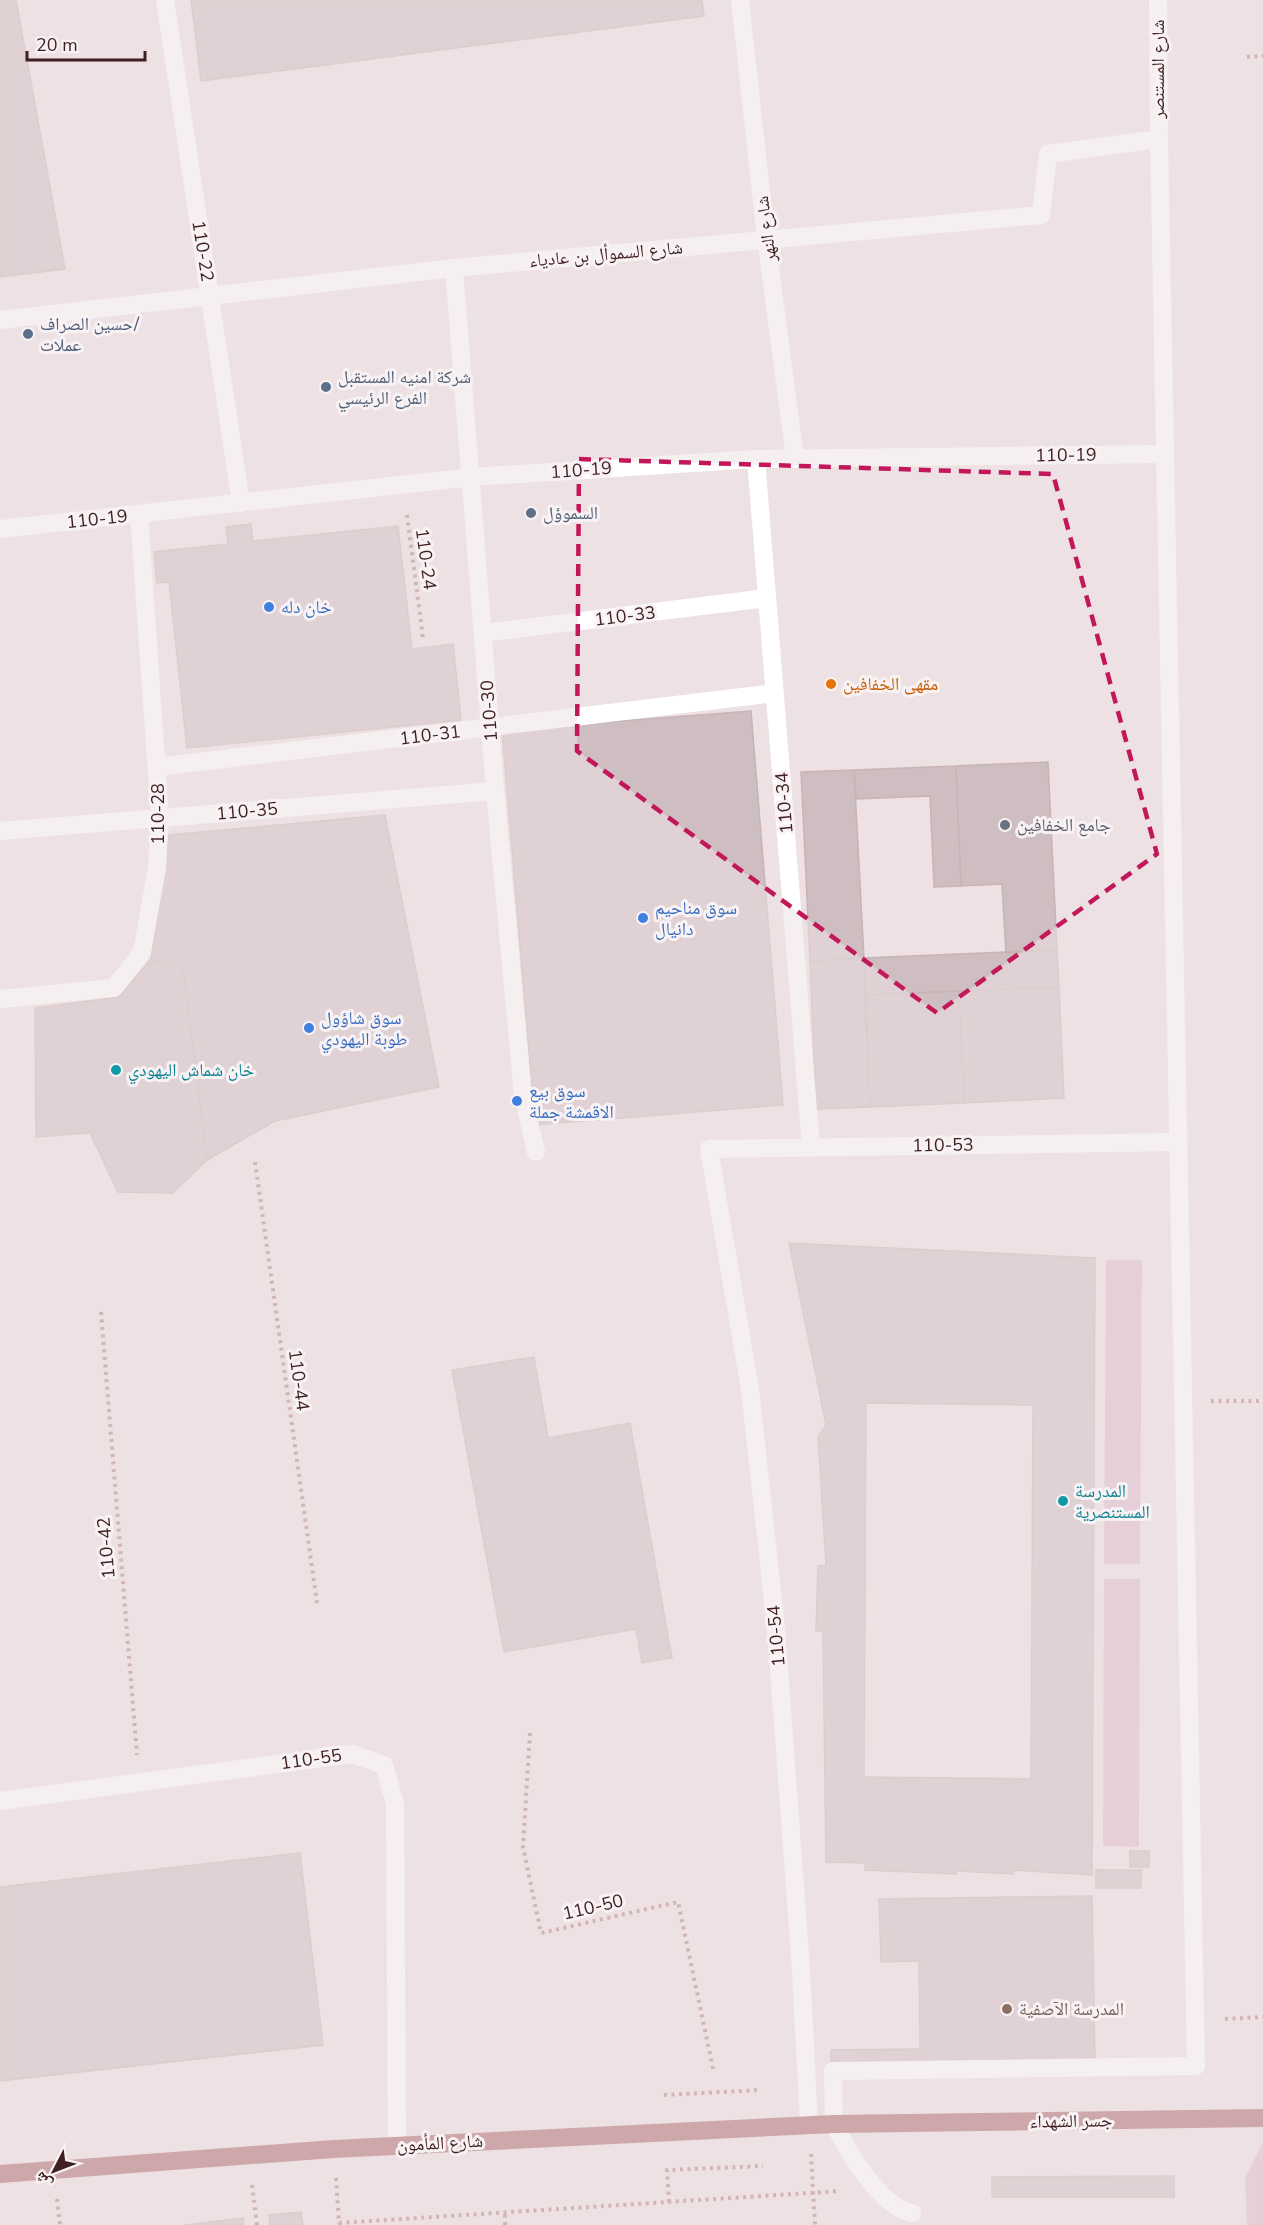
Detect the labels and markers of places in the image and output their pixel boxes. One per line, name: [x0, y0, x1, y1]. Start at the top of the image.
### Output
place label: حسين الصراف/ عملات: [40, 312, 140, 357]
marker: حسين الصراف/ عملات: [21, 327, 35, 341]
place label: شركة امنيه المستقبل الفرع الرئيسي: [338, 365, 471, 413]
marker: شركة امنيه المستقبل الفرع الرئيسي: [319, 380, 333, 394]
place label: السموؤل: [543, 501, 598, 525]
marker: السموؤل: [524, 506, 538, 520]
place label: خان دله: [281, 595, 332, 619]
marker: خان دله: [262, 600, 276, 614]
place label: مقهى الخفافين: [843, 672, 938, 696]
marker: مقهى الخفافين: [824, 677, 838, 691]
place label: جامع الخفافين: [1017, 813, 1111, 837]
marker: جامع الخفافين: [998, 818, 1012, 832]
place label: سوق مناحيم دانيال: [655, 896, 737, 941]
marker: سوق مناحيم دانيال: [636, 911, 650, 925]
place label: سوق شاؤول طوبة اليهودي: [321, 1006, 407, 1054]
marker: سوق شاؤول طوبة اليهودي: [302, 1021, 316, 1035]
place label: خان شماش اليهودي: [128, 1058, 254, 1085]
marker: خان شماش اليهودي: [109, 1063, 123, 1077]
place label: سوق بيع الاقمشة جملة: [529, 1079, 614, 1124]
marker: سوق بيع الاقمشة جملة: [510, 1094, 524, 1108]
place label: المدرسة المستنصرية: [1075, 1479, 1150, 1524]
marker: المدرسة المستنصرية: [1056, 1494, 1070, 1508]
place label: المدرسة الآصفية: [1019, 1997, 1124, 2021]
marker: المدرسة الآصفية: [1000, 2002, 1014, 2016]

